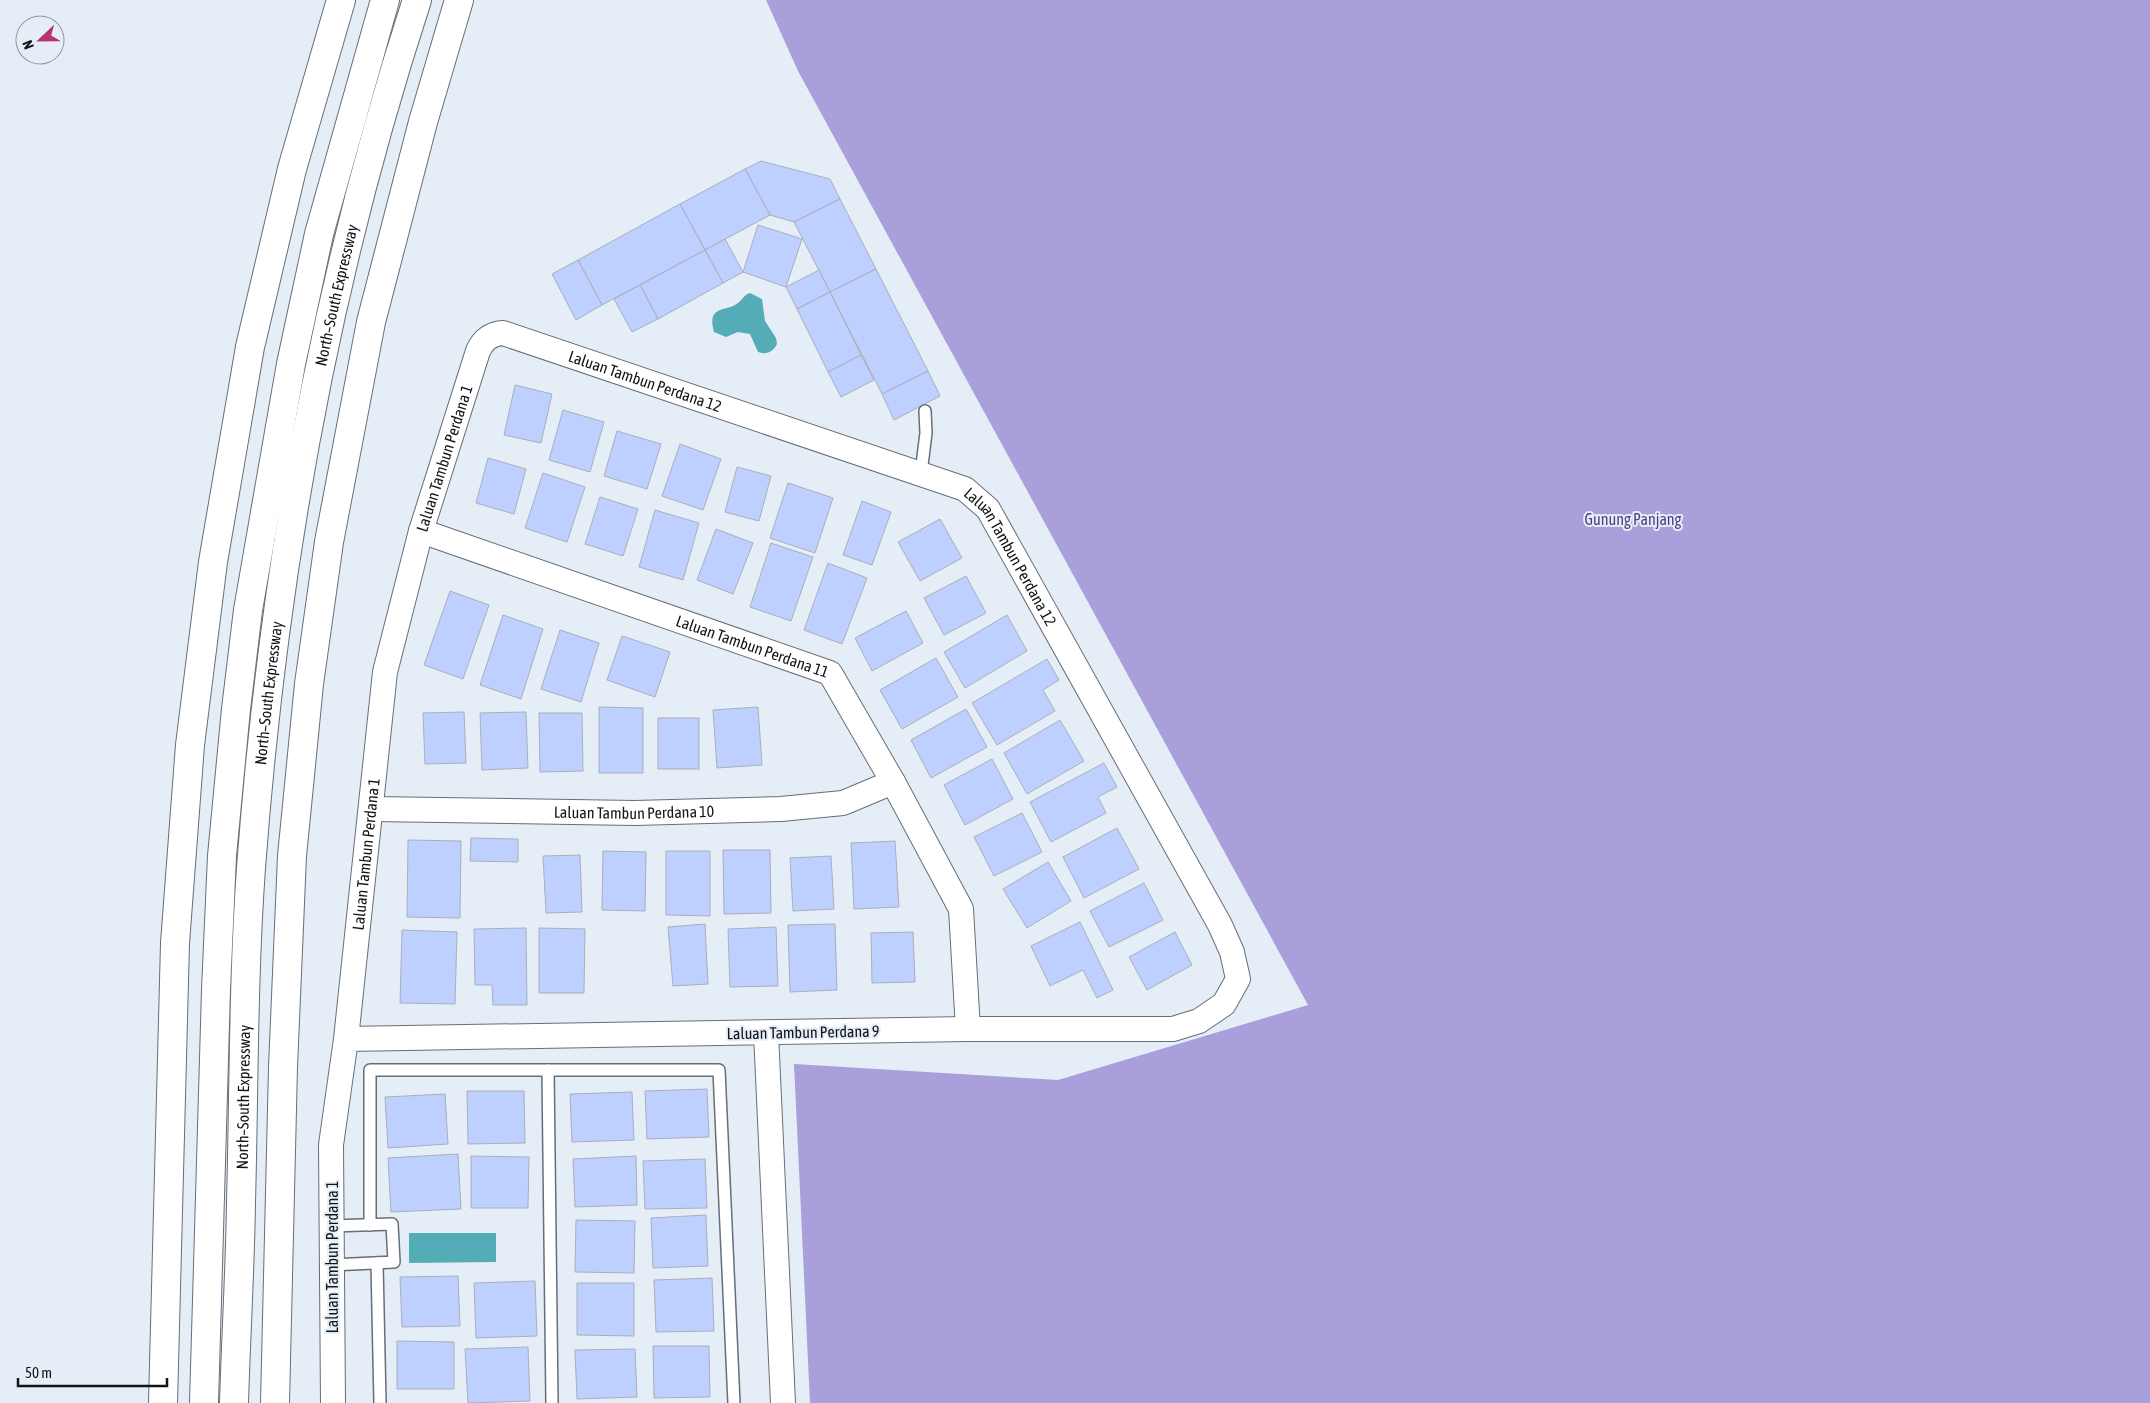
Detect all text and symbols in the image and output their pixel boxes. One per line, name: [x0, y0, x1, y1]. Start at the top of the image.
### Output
north arrow: [15, 15, 65, 65]
text: N: [19, 38, 37, 52]
street label: North–South Expressway: [311, 222, 362, 368]
street label: Laluan Tambun Perdana 12: [566, 347, 724, 415]
street label: Laluan Tambun Perdana 1: [412, 383, 476, 534]
street label: Laluan Tambun Perdana 12: [961, 484, 1060, 629]
park label: Gunung Panjang: [1584, 510, 1682, 529]
street label: Laluan Tambun Perdana 11: [674, 611, 831, 681]
street label: North–South Expressway: [251, 620, 287, 766]
street label: Laluan Tambun Perdana 1: [349, 777, 383, 931]
street label: Laluan Tambun Perdana 10: [554, 802, 714, 822]
street label: Laluan Tambun Perdana 9: [726, 1022, 880, 1042]
street label: North–South Expressway: [233, 1024, 254, 1170]
street label: Laluan Tambun Perdana 1: [323, 1181, 341, 1333]
scale bar: [18, 1356, 166, 1388]
text: 50 m: [25, 1364, 52, 1381]

